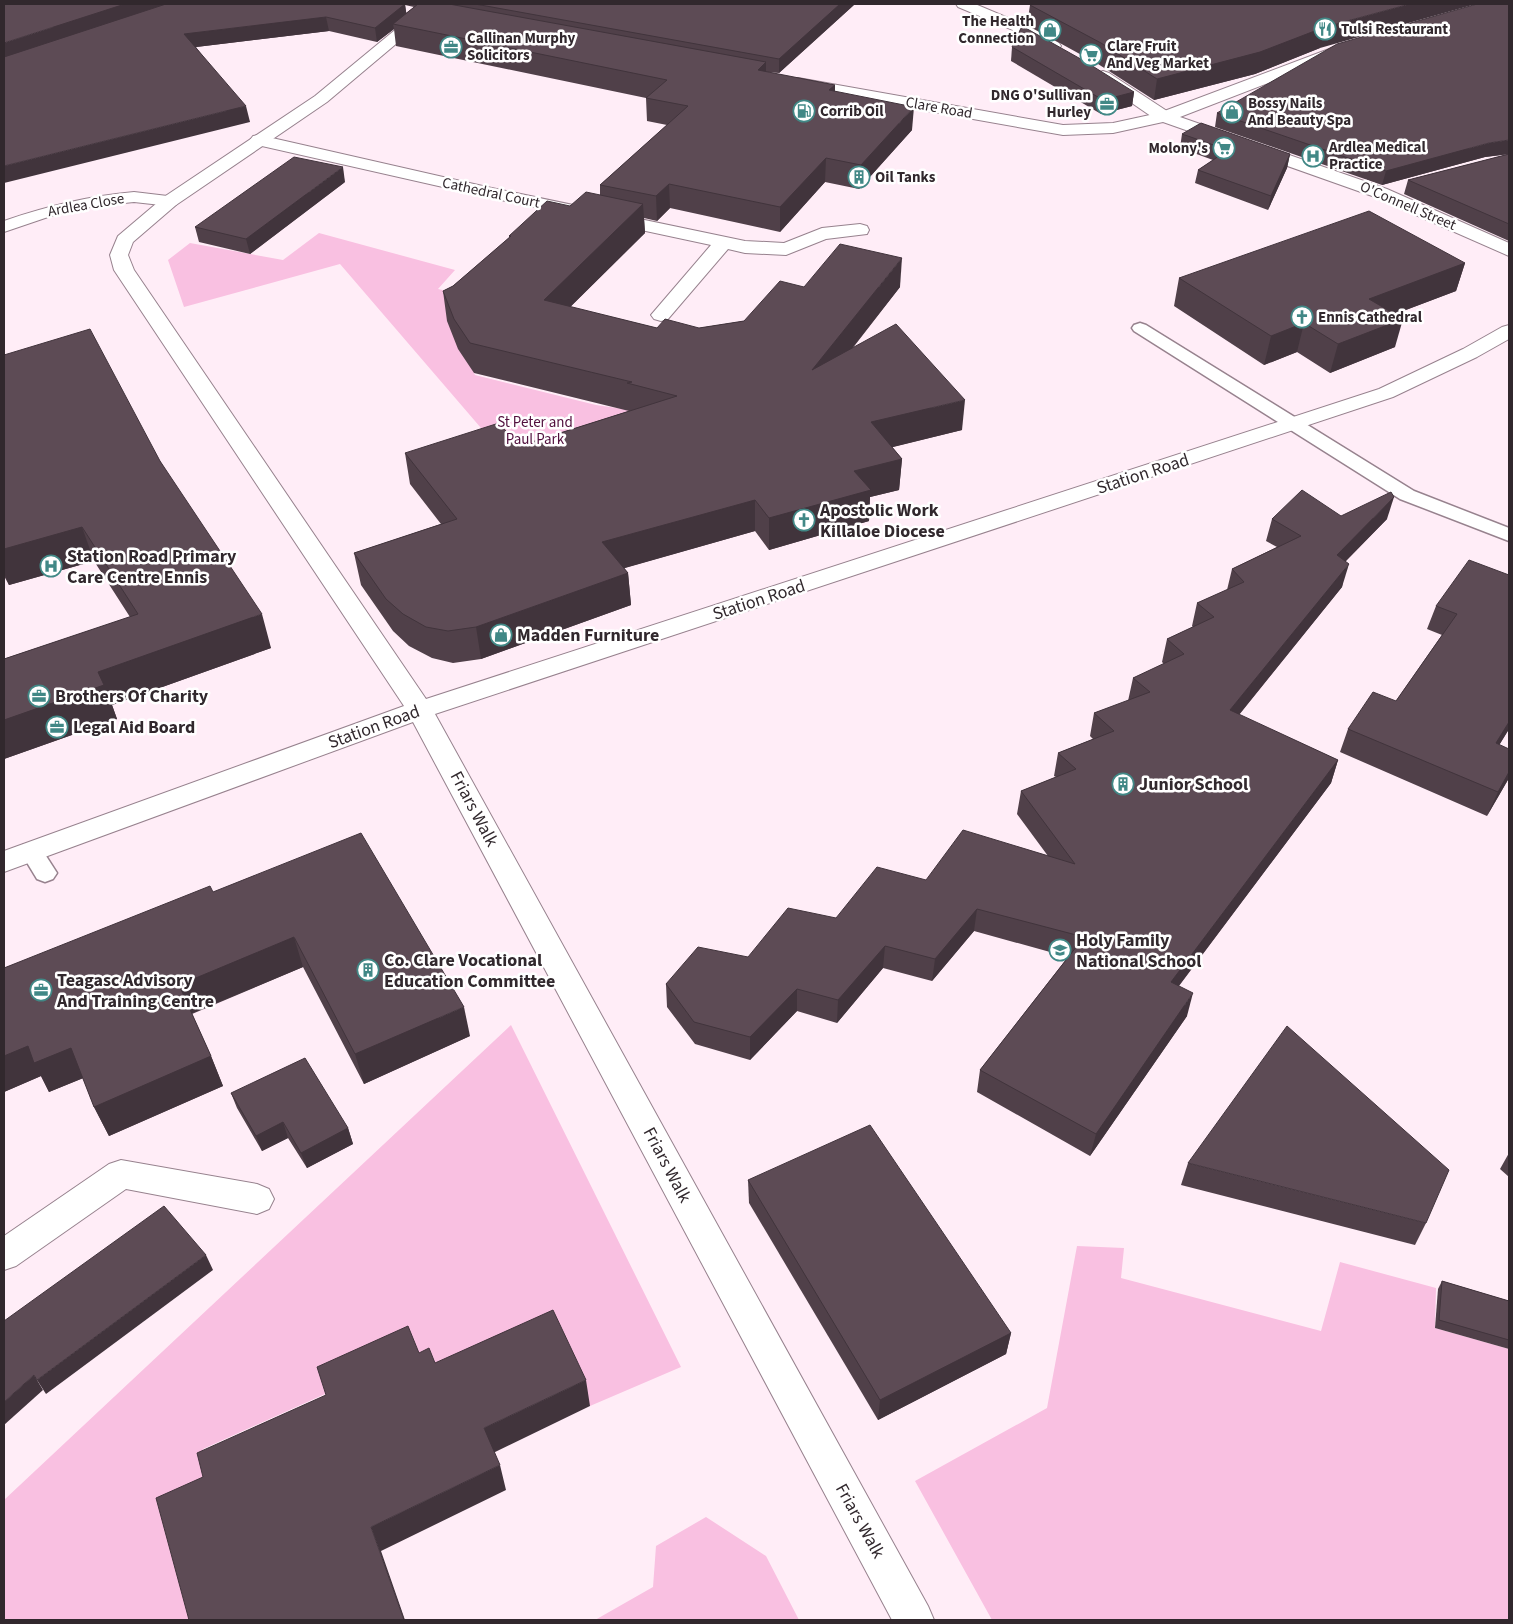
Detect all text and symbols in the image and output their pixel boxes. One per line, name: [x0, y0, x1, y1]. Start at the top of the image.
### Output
place label: The Health Connection: [958, 11, 1034, 49]
restaurant icon: Tulsi Restaurant: [1313, 17, 1337, 41]
shop icon: The Health Connection: [1038, 18, 1062, 42]
place label: Tulsi Restaurant: [1341, 19, 1448, 40]
place label: Callinan Murphy Solicitors: [467, 28, 576, 66]
office icon: Callinan Murphy Solicitors: [439, 35, 463, 59]
place label: Clare Fruit And Veg Market: [1106, 36, 1209, 74]
supermarket icon: Clare Fruit And Veg Market: [1079, 43, 1103, 67]
place label: DNG O'Sullivan Hurley: [991, 85, 1091, 123]
street label: Clare Road: [904, 92, 974, 124]
office icon: DNG O'Sullivan Hurley: [1095, 92, 1119, 116]
place label: Bossy Nails And Beauty Spa: [1247, 93, 1351, 131]
fuel station icon: Corrib Oil: [792, 99, 816, 123]
shop icon: Bossy Nails And Beauty Spa: [1220, 100, 1244, 124]
place label: Corrib Oil: [820, 101, 884, 122]
supermarket icon: Molony's: [1212, 136, 1236, 160]
place label: Ardlea Medical Practice: [1328, 137, 1427, 175]
place label: Molony's: [1148, 138, 1208, 159]
hospital icon: Ardlea Medical Practice: [1301, 144, 1325, 168]
building icon: Oil Tanks: [847, 165, 871, 189]
place label: Oil Tanks: [875, 167, 936, 188]
street label: Cathedral Court: [440, 172, 542, 214]
street label: O'Connell Street: [1357, 176, 1459, 236]
street label: Ardlea Close: [46, 188, 126, 222]
church icon: Ennis Cathedral: [1290, 305, 1314, 329]
place label: Ennis Cathedral: [1318, 307, 1423, 328]
park label: St Peter and Paul Park: [497, 412, 573, 450]
street label: Station Road: [1093, 447, 1193, 501]
place label: Apostolic Work Killaloe Diocese: [819, 498, 945, 544]
church icon: Apostolic Work Killaloe Diocese: [792, 508, 816, 532]
place label: Station Road Primary Care Centre Ennis: [67, 544, 237, 590]
hospital icon: Station Road Primary Care Centre Ennis: [39, 554, 63, 578]
street label: Station Road: [709, 573, 809, 627]
shop icon: Madden Furniture: [489, 623, 513, 647]
place label: Madden Furniture: [517, 623, 659, 648]
office icon: Brothers Of Charity: [27, 684, 51, 708]
place label: Brothers Of Charity: [55, 684, 209, 709]
street label: Station Road: [325, 699, 423, 755]
office icon: Legal Aid Board: [45, 715, 69, 739]
place label: Legal Aid Board: [73, 715, 195, 740]
street label: Friars Walk: [444, 767, 504, 851]
building icon: Junior School: [1111, 772, 1135, 796]
place label: Junior School: [1139, 772, 1248, 797]
place label: Holy Family National School: [1076, 928, 1201, 974]
school or university icon: Holy Family National School: [1048, 938, 1072, 962]
place label: Co. Clare Vocational Education Committee: [384, 948, 555, 994]
building icon: Co. Clare Vocational Education Committee: [356, 958, 380, 982]
place label: Teagasc Advisory And Training Centre: [56, 968, 214, 1014]
office icon: Teagasc Advisory And Training Centre: [29, 978, 53, 1002]
street label: Friars Walk: [637, 1123, 697, 1207]
street label: Friars Walk: [829, 1479, 891, 1563]

